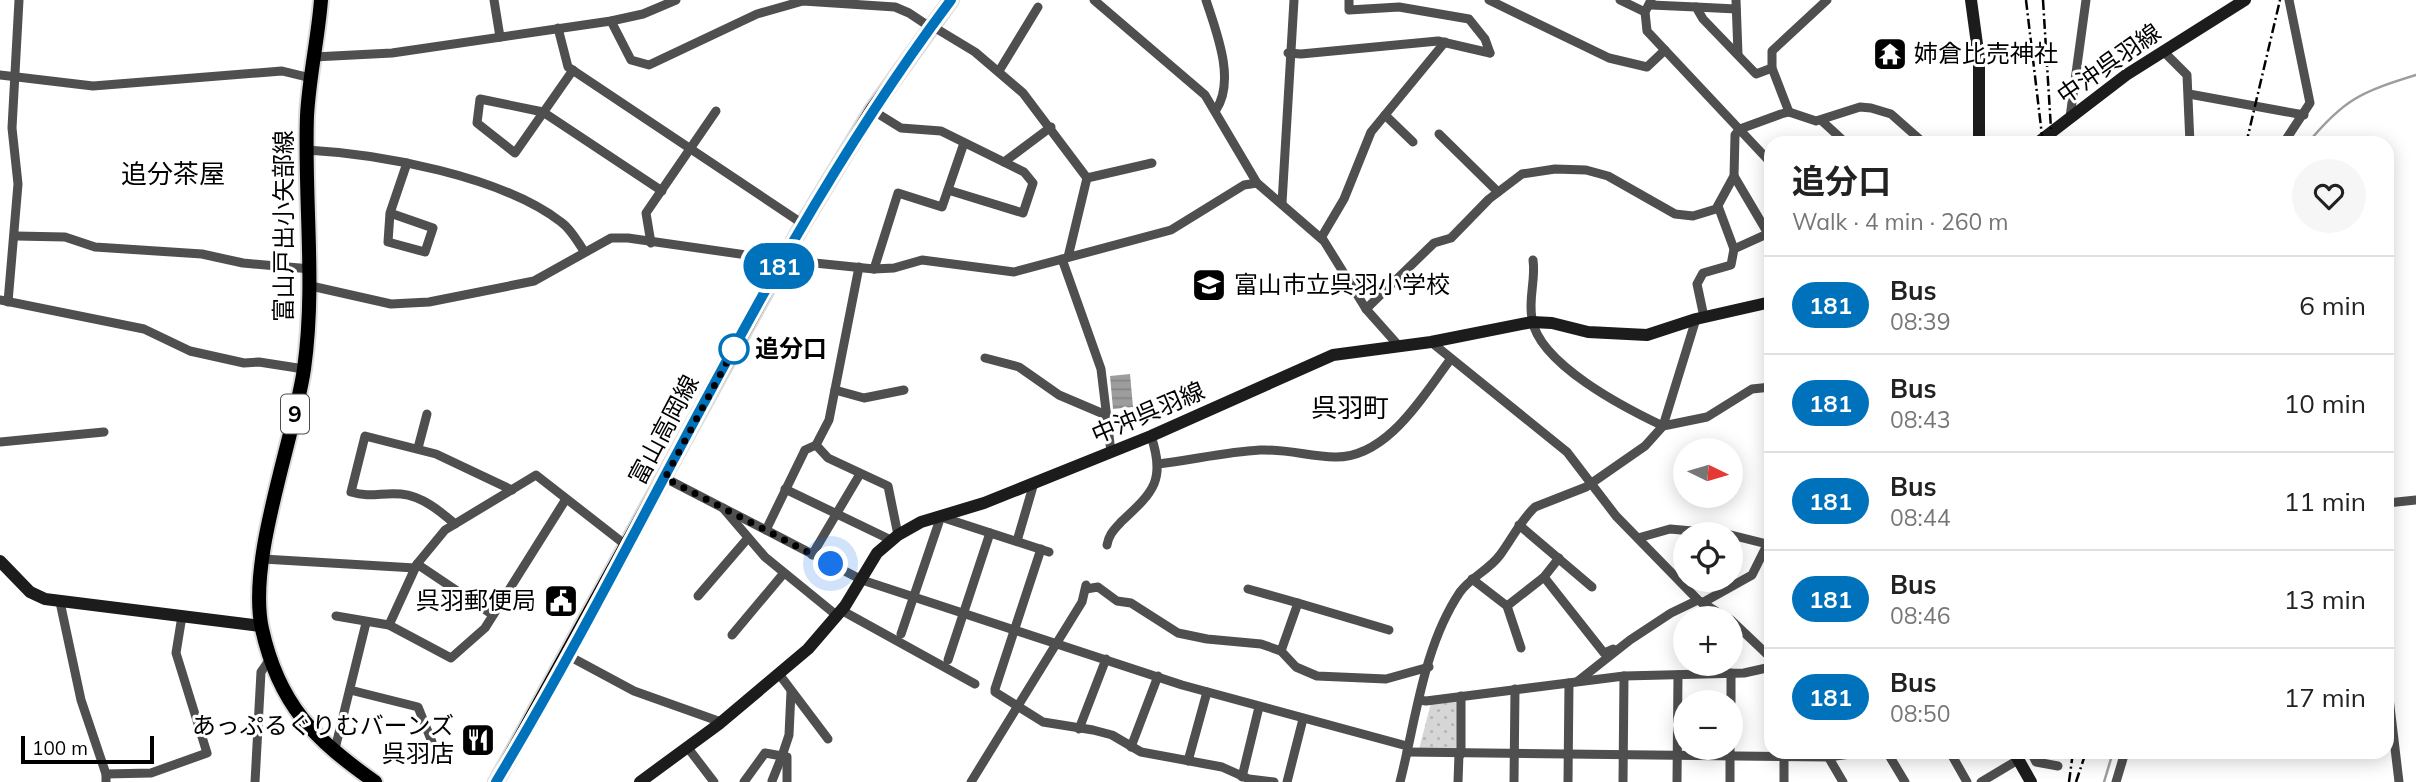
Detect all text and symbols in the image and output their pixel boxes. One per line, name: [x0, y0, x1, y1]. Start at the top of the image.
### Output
street label: 中沖呉羽線: [2051, 16, 2166, 110]
temple icon: 姉倉比売神社: [1871, 35, 1909, 73]
place label: 姉倉比売神社: [1914, 38, 2058, 68]
street label: 富山戸出小矢部線: [268, 130, 298, 322]
district label: 追分茶屋: [121, 157, 225, 190]
button: heart: [2292, 159, 2366, 233]
text: 追分口: [1792, 160, 1891, 201]
text: Walk · 4 min · 260 m: [1792, 207, 2009, 236]
line badge: 181: [739, 243, 819, 289]
text: 181: [757, 251, 801, 281]
school or university icon: 富山市立呉羽小学校: [1190, 266, 1228, 304]
place label: 富山市立呉羽小学校: [1234, 269, 1450, 299]
text: Bus: [1890, 274, 1936, 307]
text: 6 min: [2299, 289, 2366, 322]
text: 181: [1809, 290, 1852, 320]
text: 08:39: [1890, 307, 1950, 336]
place label: 追分口: [755, 333, 827, 363]
marker: 追分口: [719, 334, 749, 364]
street label: 富山高岡線: [622, 370, 705, 490]
text: Bus: [1890, 372, 1936, 405]
street label: 中沖呉羽線: [1087, 375, 1209, 449]
text: 10 min: [2284, 387, 2366, 420]
text: 181: [1809, 388, 1852, 418]
district label: 呉羽町: [1311, 391, 1389, 424]
road number: 9: [281, 394, 309, 434]
text: 08:43: [1890, 405, 1950, 434]
north arrow: [1673, 438, 1743, 508]
map controls: [1673, 438, 1743, 760]
text: Bus: [1890, 470, 1936, 503]
text: 11 min: [2284, 485, 2366, 518]
text: 181: [1809, 486, 1852, 516]
text: 08:44: [1890, 503, 1950, 532]
button: locate: [1673, 522, 1743, 592]
your location: [813, 546, 848, 581]
text: Bus: [1890, 568, 1936, 601]
public building icon: 呉羽郵便局: [542, 582, 580, 620]
text: 13 min: [2284, 583, 2366, 616]
text: 181: [1809, 584, 1852, 614]
place label: 呉羽郵便局: [416, 585, 536, 615]
text: 08:46: [1890, 601, 1950, 630]
button: +: [1673, 606, 1743, 676]
text: Bus: [1890, 666, 1936, 699]
text: 17 min: [2284, 681, 2366, 714]
text: 181: [1809, 682, 1852, 712]
button: −: [1673, 690, 1743, 760]
text: 08:50: [1890, 699, 1950, 728]
place label: あっぷるぐりむバーンズ 呉羽店: [192, 710, 454, 768]
restaurant icon: あっぷるぐりむバーンズ 呉羽店: [459, 721, 497, 759]
scale bar: [21, 733, 154, 765]
text: 100 m: [32, 736, 88, 760]

